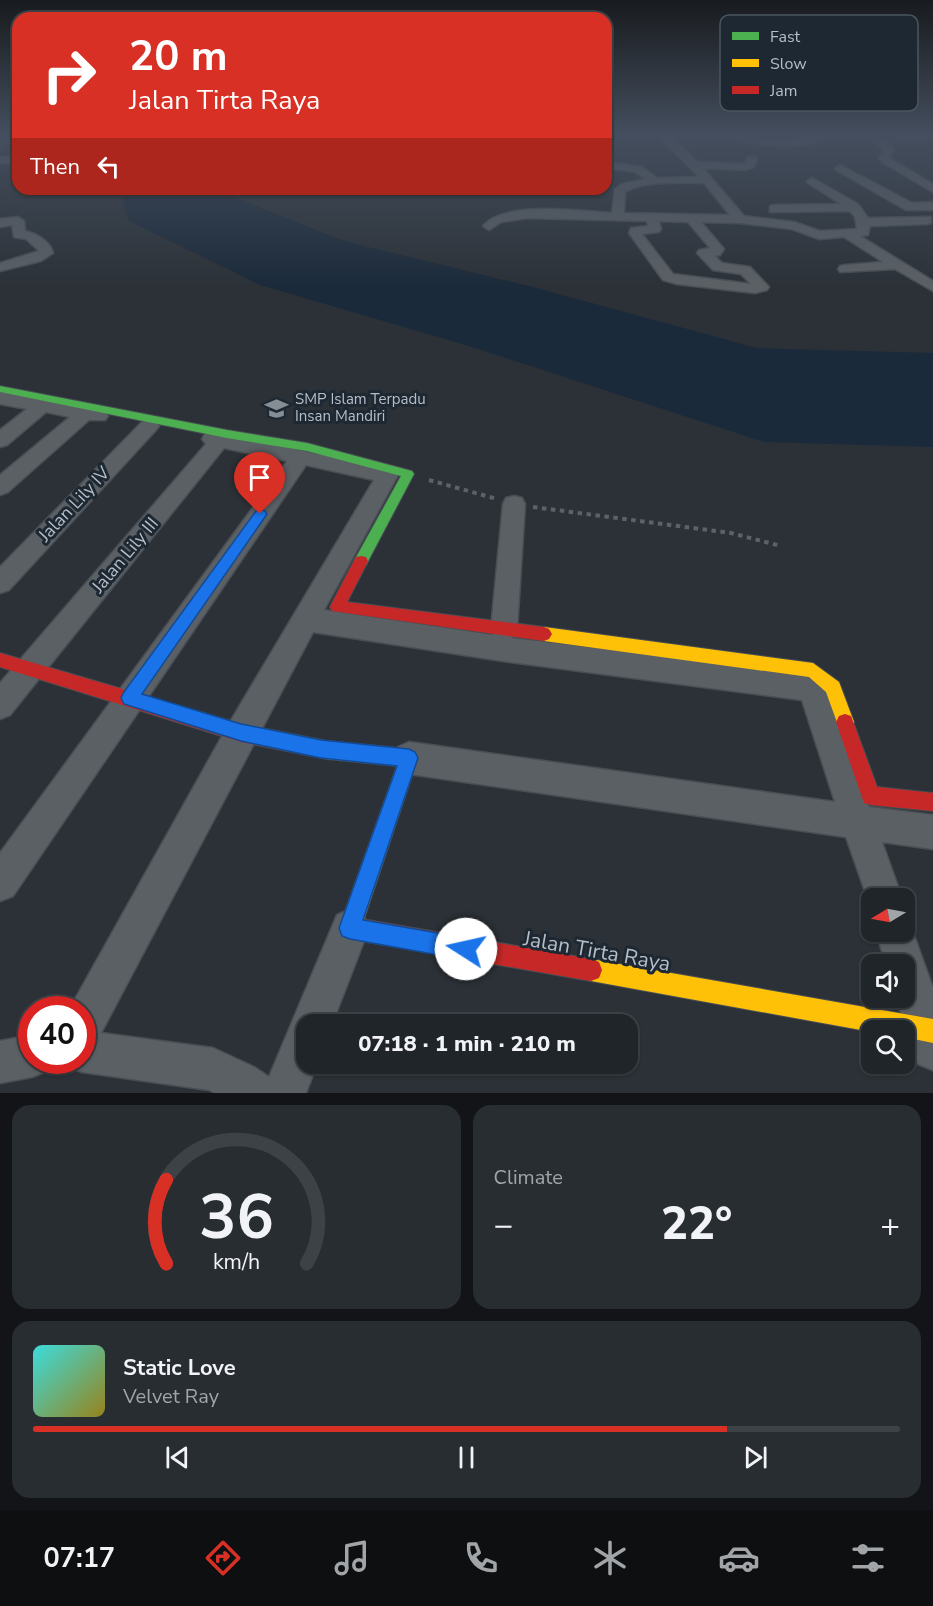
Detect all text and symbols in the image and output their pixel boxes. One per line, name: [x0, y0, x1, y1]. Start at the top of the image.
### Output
legend: [720, 15, 918, 111]
text: Fast: [770, 26, 801, 48]
text: 20 m: [129, 28, 228, 85]
icon: right: [30, 36, 108, 114]
text: Slow: [770, 53, 807, 75]
text: Jam: [769, 80, 797, 102]
text: Jalan Tirta Raya: [129, 82, 320, 119]
icon: left: [92, 150, 125, 183]
text: Then: [30, 152, 80, 182]
place label: SMP Islam Terpadu Insan Mandiri: [295, 389, 426, 426]
school or university icon: SMP Islam Terpadu Insan Mandiri: [264, 395, 290, 421]
pin: [234, 452, 285, 514]
street label: Jalan Lily IV: [32, 461, 116, 548]
icon: arrive: [243, 461, 276, 494]
street label: Jalan Lily III: [86, 512, 164, 599]
north arrow: [861, 888, 915, 942]
map controls: [861, 888, 915, 1074]
position arrow: [434, 917, 498, 981]
street label: Jalan Tirta Raya: [520, 924, 673, 978]
button: sound: [861, 954, 915, 1008]
speed limit sign: 40: [18, 996, 96, 1074]
button: search: [861, 1020, 915, 1074]
text: 07:18 · 1 min · 210 m: [358, 1029, 576, 1059]
text: Climate: [494, 1164, 563, 1191]
text: 36: [199, 1175, 274, 1260]
text: 22°: [661, 1194, 732, 1255]
text: −: [494, 1203, 513, 1248]
text: +: [880, 1203, 900, 1248]
text: km/h: [213, 1247, 260, 1277]
text: Static Love: [123, 1353, 236, 1383]
text: Velvet Ray: [123, 1383, 219, 1410]
icon: previous: [161, 1441, 194, 1474]
icon: pause: [450, 1441, 483, 1474]
icon: next: [739, 1441, 772, 1474]
icon: directions: [202, 1537, 244, 1579]
icon: music: [331, 1537, 373, 1579]
icon: phone: [460, 1537, 502, 1579]
icon: climate: [589, 1537, 631, 1579]
icon: car: [718, 1537, 760, 1579]
icon: filters: [847, 1537, 889, 1579]
text: 07:17: [44, 1540, 115, 1577]

